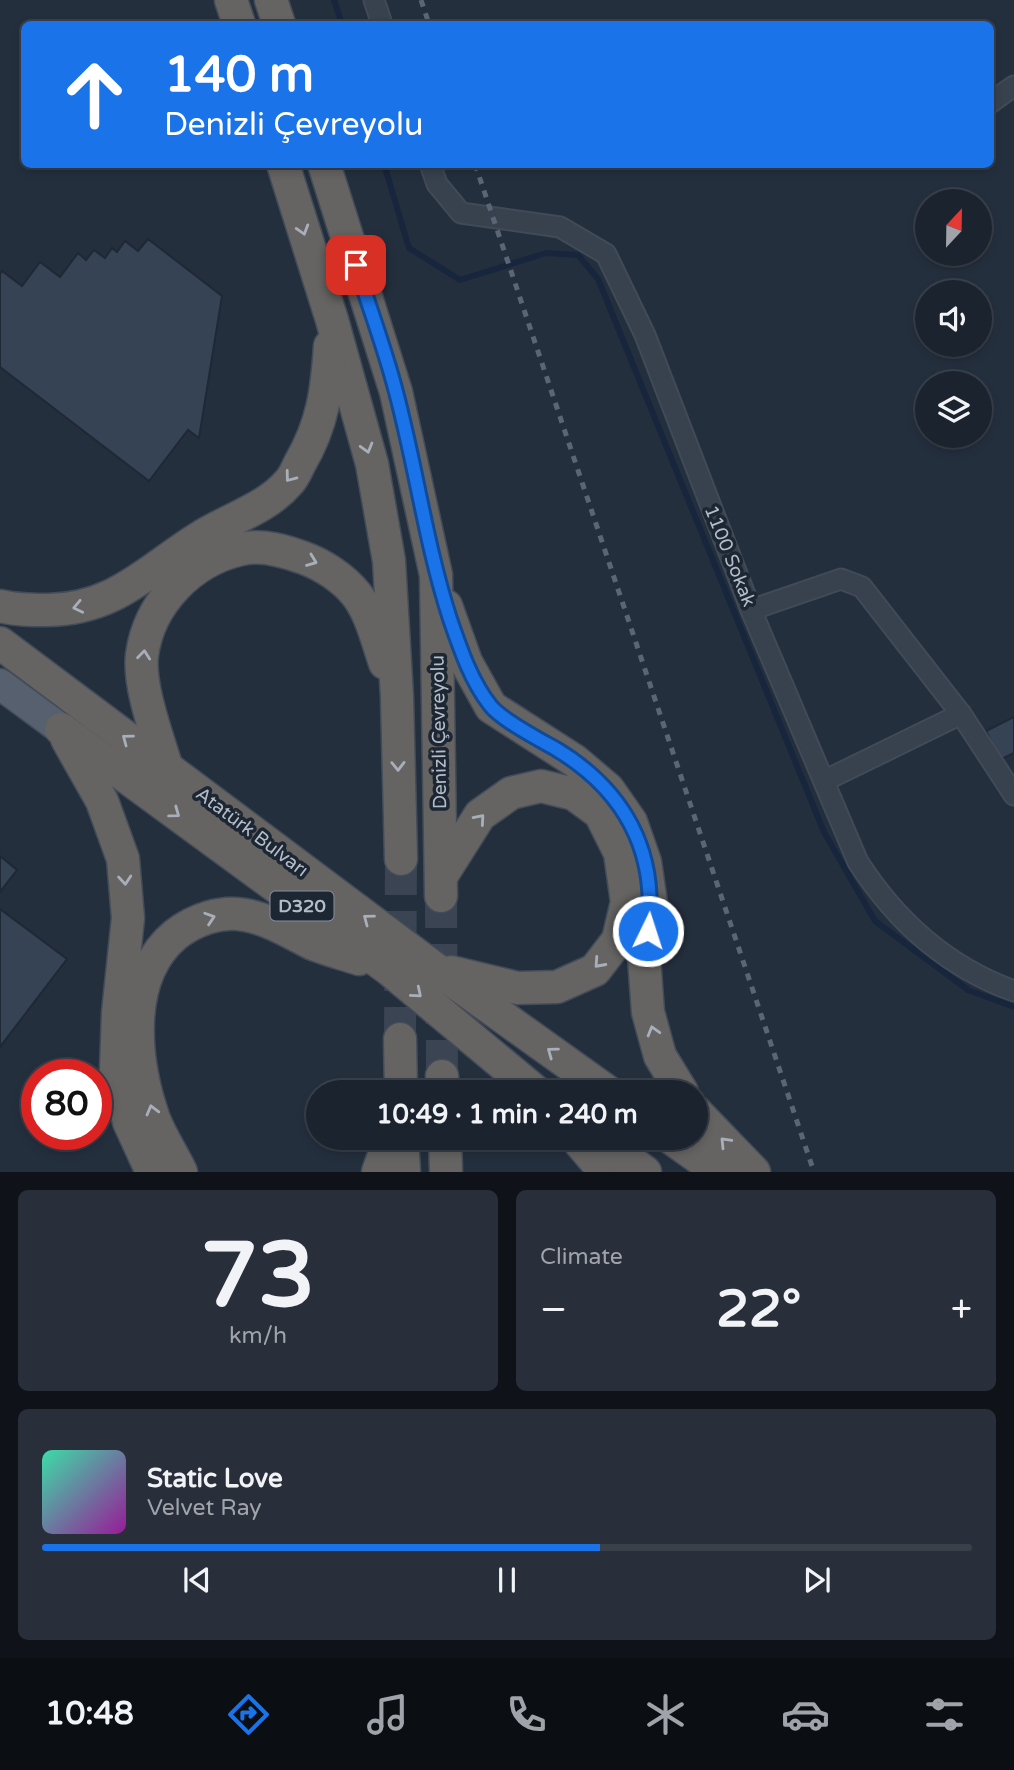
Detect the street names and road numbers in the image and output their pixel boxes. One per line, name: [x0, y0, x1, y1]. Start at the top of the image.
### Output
street label: 1100 Sokak: [700, 502, 760, 610]
street label: Denizli Çevreyolu: [427, 655, 451, 809]
street label: Atatürk Bulvarı: [192, 783, 312, 881]
road number: D320: [270, 891, 334, 920]

